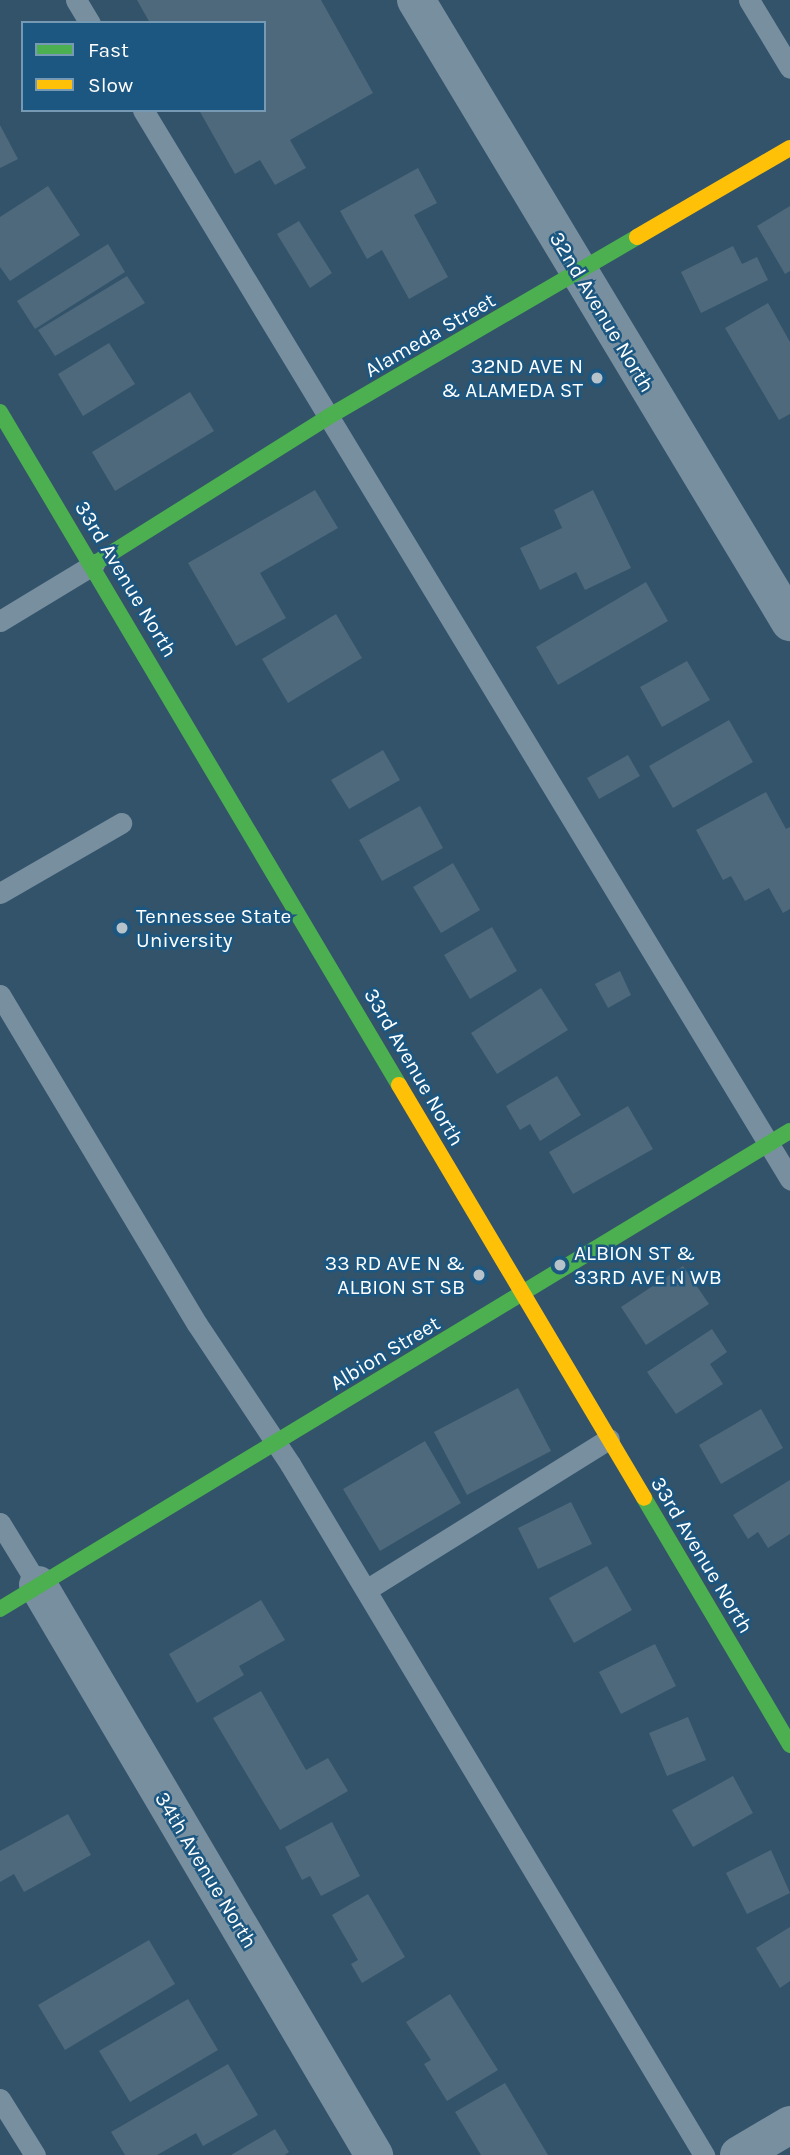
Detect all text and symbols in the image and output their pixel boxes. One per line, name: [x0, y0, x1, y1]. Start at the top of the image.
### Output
legend: [21, 21, 266, 112]
text: Fast: [88, 38, 129, 62]
text: Slow: [88, 73, 133, 97]
street label: 32nd Avenue North: [544, 227, 660, 397]
street label: Alameda Street: [360, 287, 500, 383]
place label: 32ND AVE N & ALAMEDA ST: [441, 353, 583, 403]
marker: 32ND AVE N & ALAMEDA ST: [589, 370, 605, 386]
street label: 33rd Avenue North: [69, 496, 183, 662]
place label: Tennessee State University: [136, 903, 291, 953]
marker: Tennessee State University: [114, 920, 130, 936]
street label: 33rd Avenue North: [359, 984, 469, 1150]
place label: ALBION ST & 33RD AVE N WB: [574, 1240, 722, 1290]
place label: 33 RD AVE N & ALBION ST SB: [325, 1250, 465, 1300]
marker: ALBION ST & 33RD AVE N WB: [552, 1257, 568, 1273]
marker: 33 RD AVE N & ALBION ST SB: [471, 1267, 487, 1283]
street label: Albion Street: [326, 1310, 444, 1396]
street label: 33rd Avenue North: [645, 1472, 759, 1638]
street label: 34th Avenue North: [149, 1787, 263, 1953]

